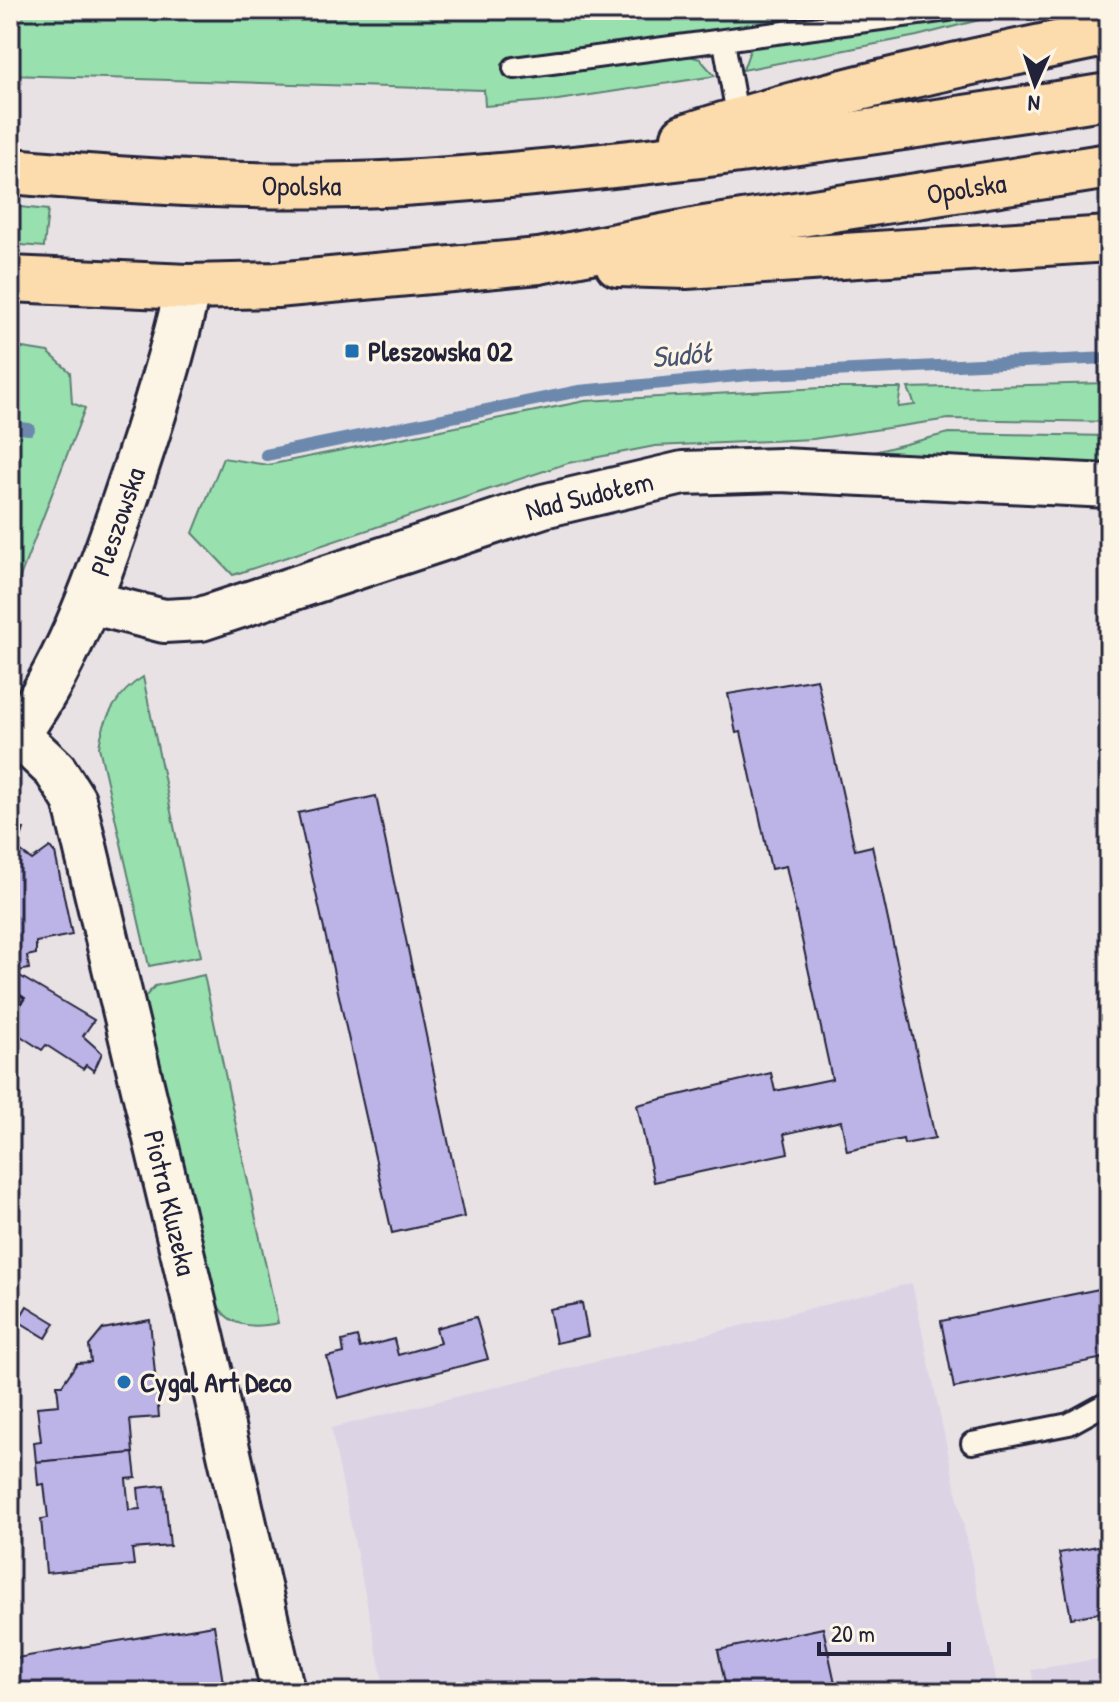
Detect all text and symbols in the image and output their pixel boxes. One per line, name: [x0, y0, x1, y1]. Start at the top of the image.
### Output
north arrow: [995, 44, 1075, 124]
text: N: [1027, 89, 1041, 119]
street label: Opolska: [924, 163, 1009, 213]
street label: Opolska: [261, 166, 342, 205]
water label: Sudół: [650, 331, 716, 377]
place label: Pleszowska 02: [368, 332, 513, 370]
marker: Pleszowska 02: [343, 342, 361, 360]
street label: Pleszowska: [81, 462, 154, 581]
street label: Nad Sudołem: [520, 462, 657, 530]
street label: Piotra Kluzeka: [135, 1126, 206, 1279]
place label: Cygal Art Deco: [140, 1363, 292, 1402]
marker: Cygal Art Deco: [115, 1373, 133, 1391]
scale bar: [819, 1606, 949, 1656]
text: 20 m: [831, 1617, 875, 1649]

